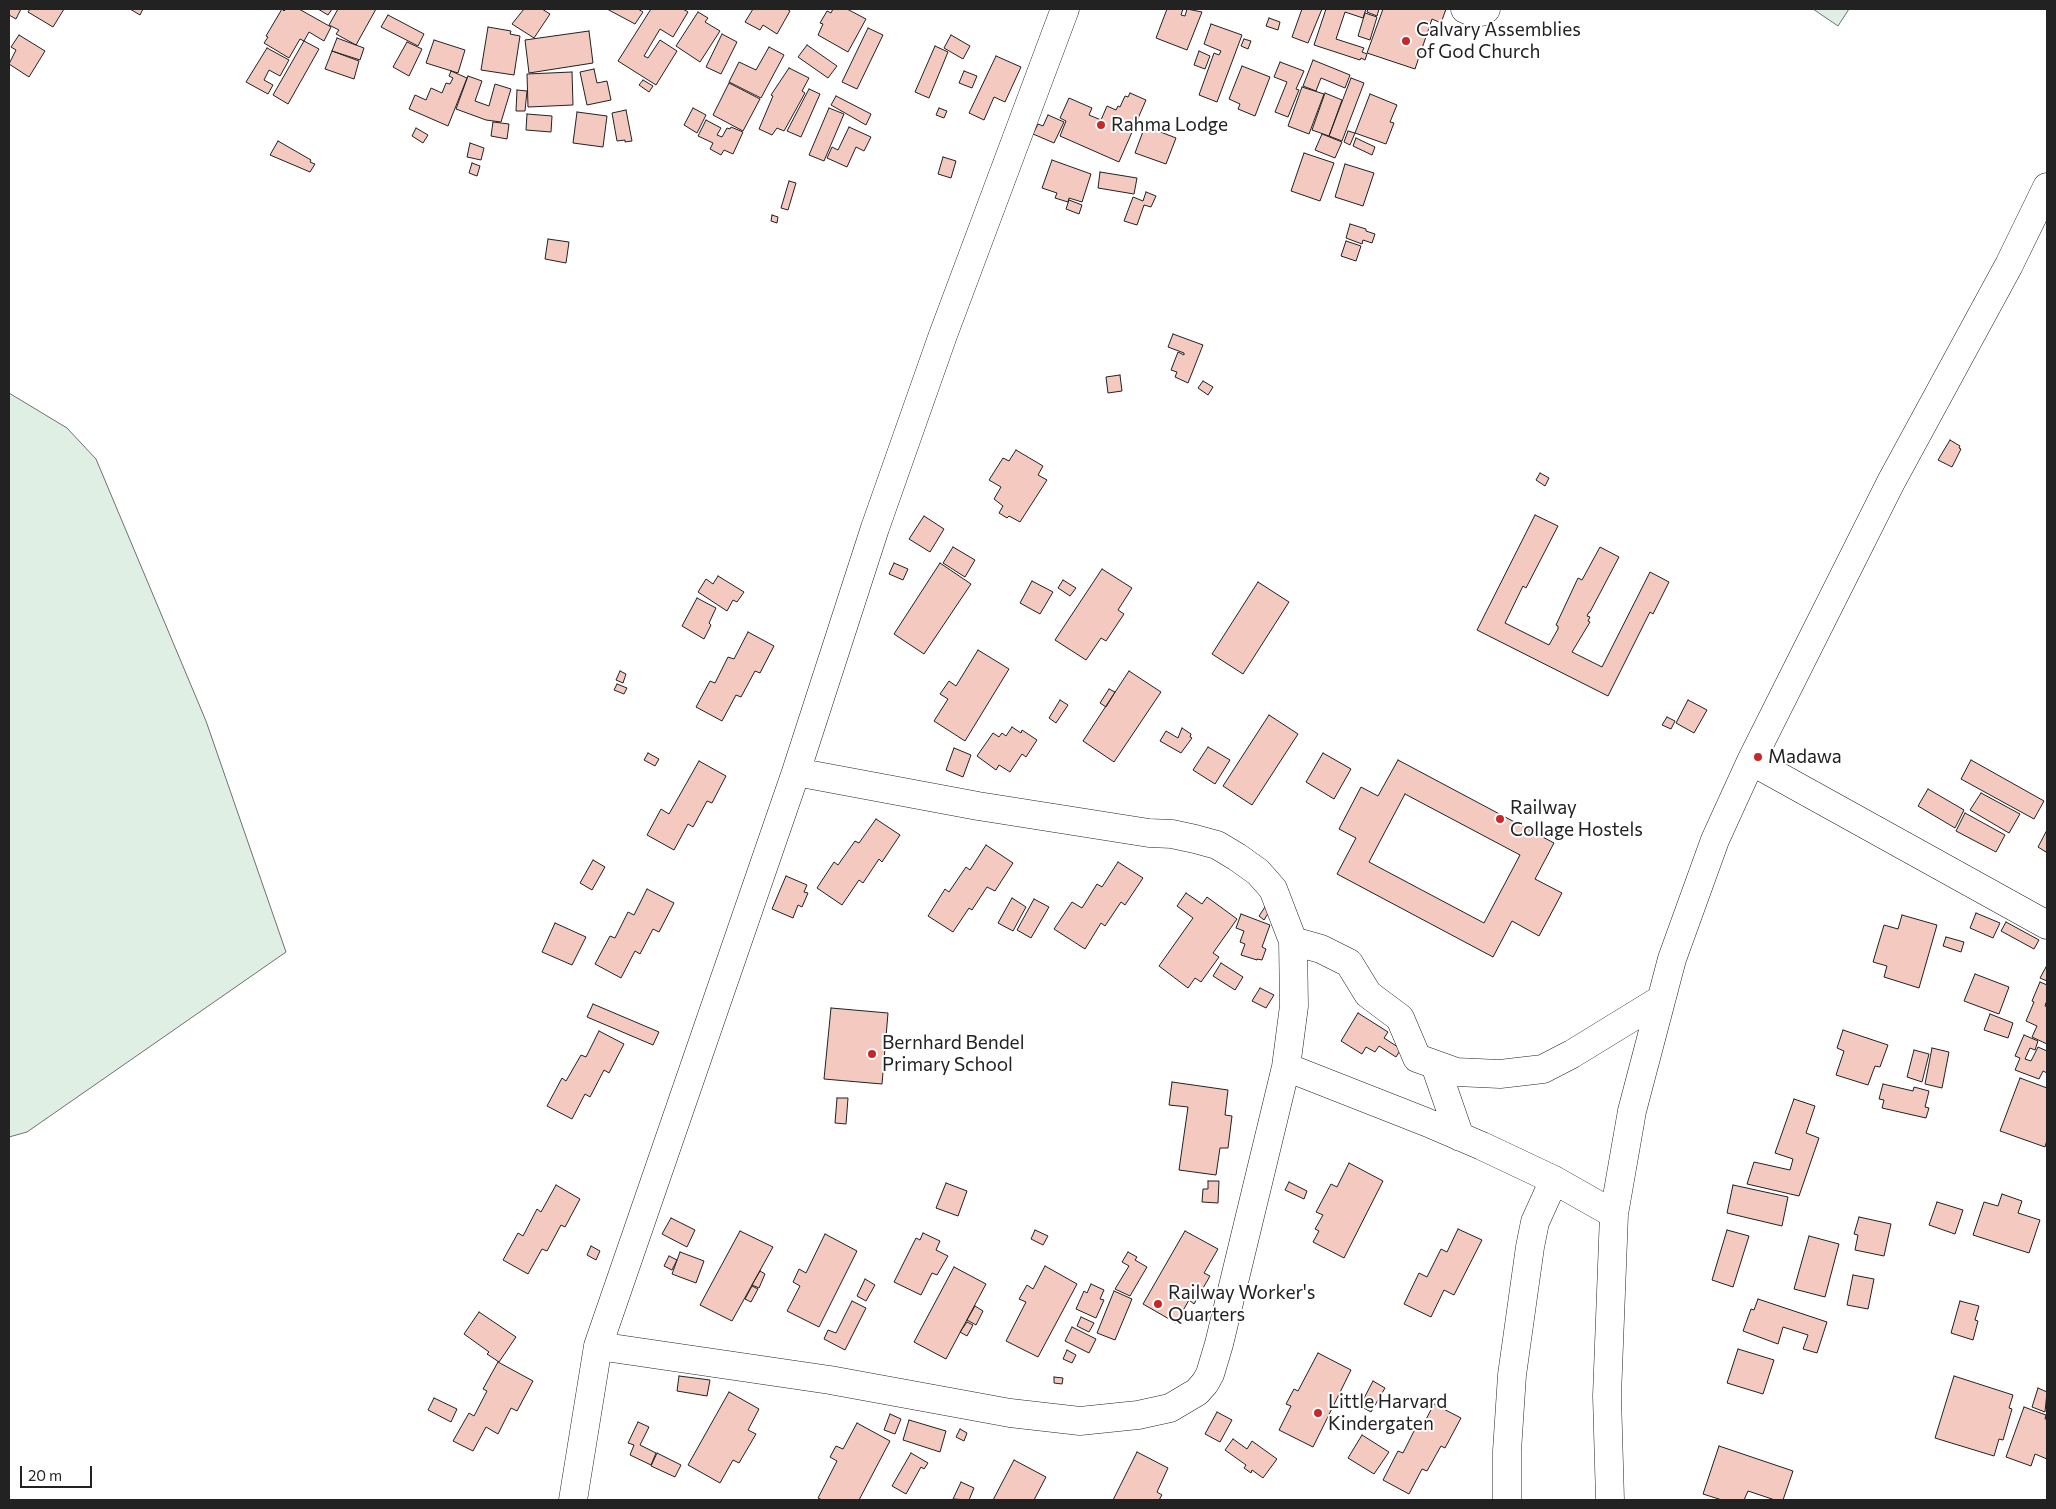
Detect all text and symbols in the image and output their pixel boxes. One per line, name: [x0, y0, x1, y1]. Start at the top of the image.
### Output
place label: Calvary Assemblies of God Church: [1416, 19, 1581, 63]
marker: Calvary Assemblies of God Church: [1400, 35, 1412, 47]
place label: Rahma Lodge: [1111, 114, 1228, 136]
marker: Rahma Lodge: [1095, 119, 1107, 131]
place label: Madawa: [1768, 746, 1842, 768]
marker: Madawa: [1752, 751, 1764, 763]
place label: Railway Collage Hostels: [1510, 797, 1643, 841]
marker: Railway Collage Hostels: [1494, 813, 1506, 825]
place label: Bernhard Bendel Primary School: [882, 1032, 1024, 1076]
marker: Bernhard Bendel Primary School: [866, 1048, 878, 1060]
place label: Railway Worker's Quarters: [1168, 1282, 1315, 1326]
marker: Railway Worker's Quarters: [1152, 1298, 1164, 1310]
place label: Little Harvard Kindergaten: [1328, 1391, 1447, 1435]
marker: Little Harvard Kindergaten: [1312, 1407, 1324, 1419]
scale bar: [22, 1456, 95, 1488]
text: 20 m: [28, 1466, 62, 1484]

